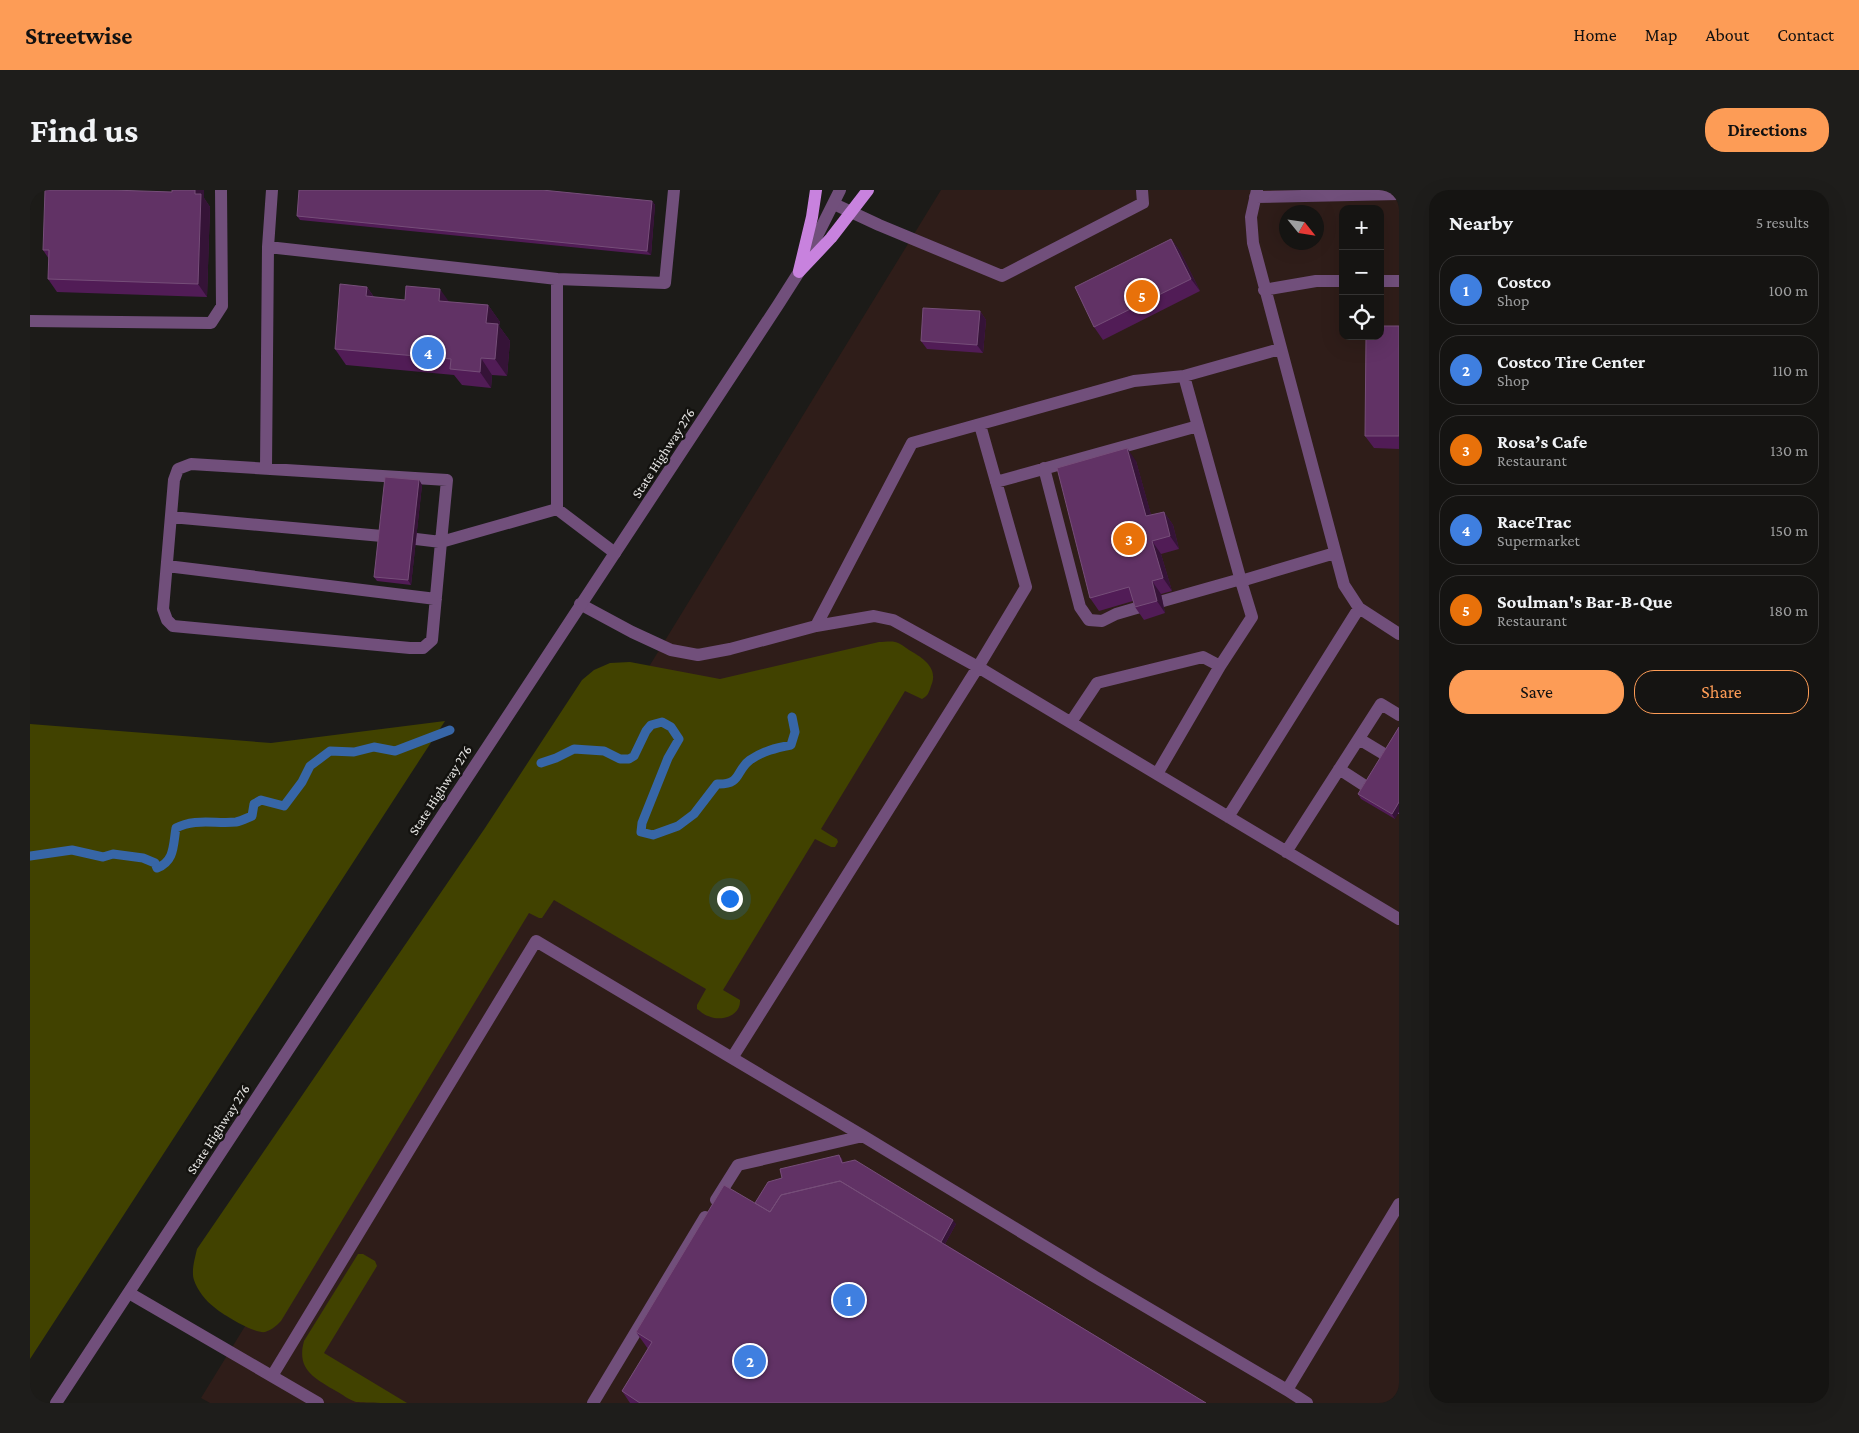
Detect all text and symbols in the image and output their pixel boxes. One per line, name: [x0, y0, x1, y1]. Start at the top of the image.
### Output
text: Streetwise: [25, 22, 132, 49]
text: Home: [1574, 25, 1617, 45]
text: Map: [1645, 25, 1677, 45]
text: About: [1705, 25, 1749, 45]
text: Contact: [1777, 25, 1834, 45]
button: Directions: [1705, 108, 1829, 152]
text: Find us: [30, 111, 138, 150]
north arrow: [1279, 205, 1324, 250]
map controls: [1339, 205, 1384, 340]
button: +: [1339, 205, 1384, 250]
text: Nearby: [1449, 211, 1513, 235]
text: 5 results: [1756, 214, 1809, 231]
button: −: [1339, 250, 1384, 295]
text: Costco: [1497, 271, 1551, 292]
pin: 5: [1126, 277, 1158, 315]
text: 1: [1463, 282, 1469, 299]
text: 100 m: [1769, 282, 1808, 299]
text: Shop: [1497, 292, 1529, 309]
button: locate: [1339, 295, 1384, 340]
pin: 4: [412, 334, 444, 372]
text: Costco Tire Center: [1497, 351, 1645, 372]
text: 2: [1462, 362, 1470, 379]
text: 110 m: [1772, 362, 1808, 379]
text: Shop: [1497, 372, 1529, 389]
street label: State Highway 276: [628, 405, 698, 501]
text: Rosa’s Cafe: [1497, 431, 1587, 452]
text: 3: [1462, 442, 1470, 459]
text: 130 m: [1770, 442, 1808, 459]
text: Restaurant: [1497, 452, 1567, 469]
text: RaceTrac: [1497, 511, 1571, 532]
pin: 3: [1113, 520, 1145, 558]
text: 4: [1462, 522, 1470, 539]
text: 150 m: [1770, 522, 1808, 539]
text: Supermarket: [1497, 532, 1580, 549]
text: Soulman's Bar-B-Que: [1497, 591, 1672, 612]
text: 5: [1462, 602, 1470, 619]
text: 180 m: [1769, 602, 1808, 619]
text: Restaurant: [1497, 612, 1567, 629]
button: Save: [1449, 670, 1624, 714]
button: Share: [1634, 670, 1809, 714]
street label: State Highway 276: [405, 742, 475, 838]
your location: [717, 886, 743, 912]
street label: State Highway 276: [183, 1081, 253, 1177]
pin: 1: [833, 1281, 865, 1319]
pin: 2: [734, 1342, 766, 1380]

